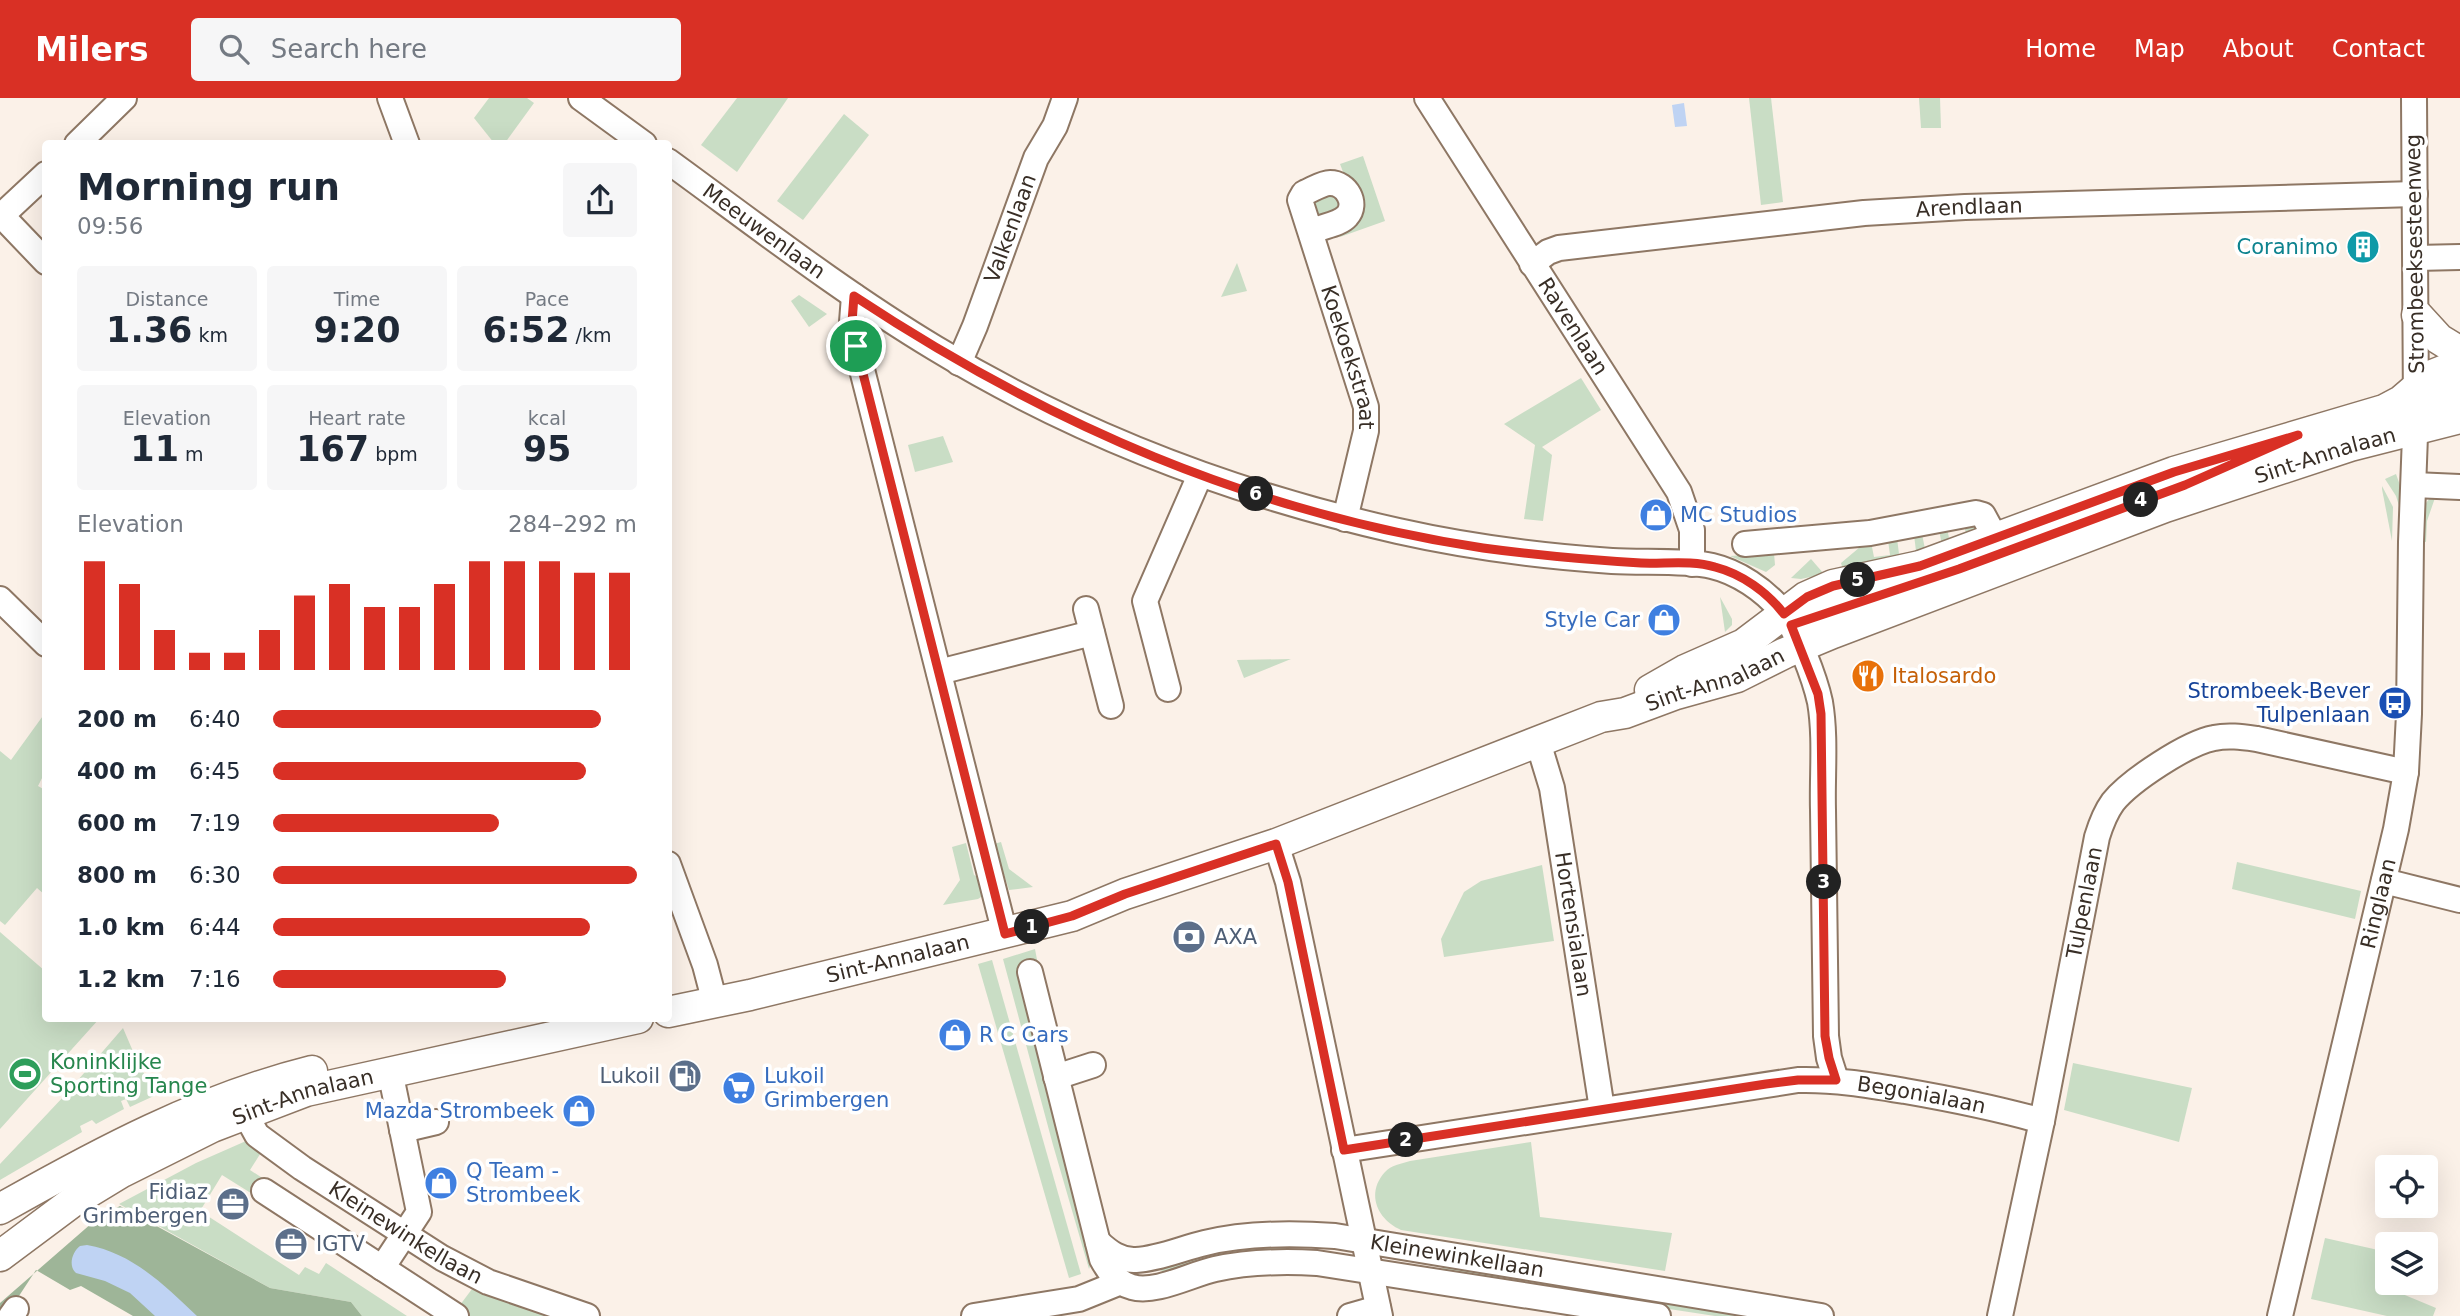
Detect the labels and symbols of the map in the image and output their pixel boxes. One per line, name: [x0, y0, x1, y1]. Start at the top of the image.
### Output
street label: Strombeeksesteenweg: [2401, 134, 2429, 374]
street label: Valkenlaan: [980, 171, 1041, 286]
street label: Meeuwenlaan: [698, 179, 830, 284]
street label: Arendlaan: [1915, 193, 2023, 222]
building icon: Coranimo: [2344, 228, 2382, 266]
place label: Coranimo: [2237, 235, 2338, 259]
street label: Ravenlaan: [1533, 273, 1613, 379]
street label: Koekoekstraat: [1316, 282, 1378, 430]
pin: [826, 316, 886, 376]
street label: Sint-Annalaan: [2252, 423, 2399, 489]
pin: 6: [1238, 476, 1274, 512]
pin: 4: [2124, 482, 2158, 518]
shop icon: MC Studios: [1637, 496, 1675, 534]
place label: MC Studios: [1680, 503, 1797, 527]
pin: 5: [1840, 562, 1876, 598]
shop icon: Style Car: [1645, 601, 1683, 639]
place label: Style Car: [1544, 608, 1640, 632]
street label: Sint-Annalaan: [1642, 643, 1788, 716]
restaurant icon: Italosardo: [1849, 657, 1887, 695]
place label: Italosardo: [1892, 664, 1996, 688]
place label: Strombeek-Bever Tulpenlaan: [2187, 679, 2370, 727]
bus stop icon: Strombeek-Bever Tulpenlaan: [2376, 684, 2414, 722]
street label: Tulpenlaan: [2062, 845, 2107, 961]
street label: Hortensialaan: [1550, 850, 1596, 998]
street label: Ringlaan: [2356, 856, 2401, 951]
pin: 3: [1806, 864, 1842, 900]
pin: 1: [1014, 910, 1050, 944]
bank icon: AXA: [1170, 918, 1208, 956]
place label: AXA: [1214, 925, 1258, 949]
street label: Sint-Annalaan: [824, 930, 972, 988]
shop icon: R C Cars: [936, 1016, 974, 1054]
place label: R C Cars: [979, 1023, 1069, 1047]
place label: Koninklijke Sporting Tange: [50, 1050, 207, 1098]
sports icon: Koninklijke Sporting Tange: [6, 1055, 44, 1093]
fuel station icon: Lukoil: [666, 1057, 704, 1095]
place label: Lukoil: [599, 1064, 660, 1088]
place label: Lukoil Grimbergen: [764, 1064, 889, 1112]
street label: Sint-Annalaan: [229, 1065, 376, 1130]
supermarket icon: Lukoil Grimbergen: [720, 1069, 758, 1107]
street label: Begonialaan: [1856, 1072, 1988, 1118]
shop icon: Mazda Strombeek: [560, 1092, 598, 1130]
place label: Mazda Strombeek: [365, 1099, 555, 1123]
pin: 2: [1388, 1122, 1424, 1158]
place label: Q Team - Strombeek: [466, 1159, 581, 1207]
shop icon: Q Team - Strombeek: [422, 1164, 460, 1202]
street label: Kleinewinkellaan: [324, 1176, 487, 1289]
place label: Fidiaz Grimbergen: [83, 1180, 208, 1228]
office icon: Fidiaz Grimbergen: [214, 1185, 252, 1223]
office icon: IGTV: [272, 1225, 310, 1263]
street label: Kleinewinkellaan: [1368, 1230, 1546, 1282]
place label: IGTV: [316, 1232, 366, 1256]

